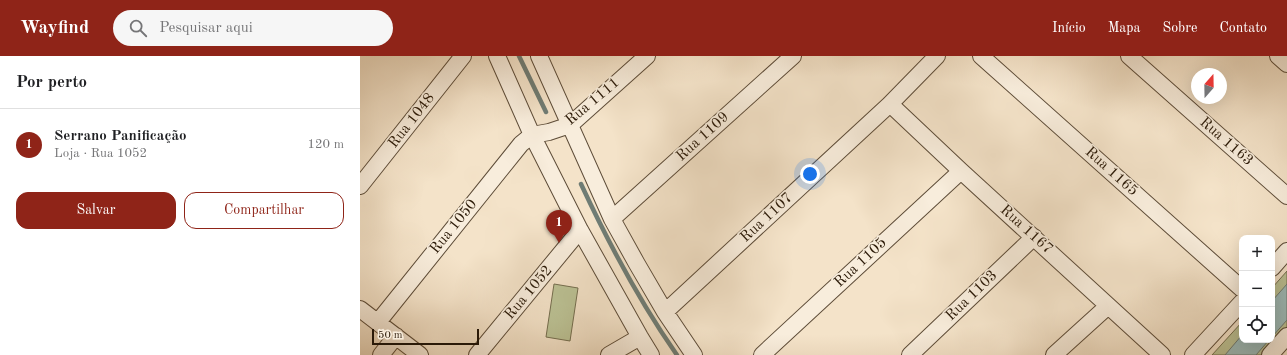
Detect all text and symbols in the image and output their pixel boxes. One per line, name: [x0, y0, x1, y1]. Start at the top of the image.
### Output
search box: [113, 10, 393, 46]
icon: search: [127, 17, 149, 39]
text: Wayfind: [20, 19, 89, 38]
text: Pesquisar aqui: [159, 21, 253, 36]
text: Início: [1052, 21, 1086, 35]
text: Mapa: [1108, 21, 1140, 35]
text: Sobre: [1162, 21, 1197, 35]
text: Contato: [1219, 21, 1267, 35]
north arrow: [1191, 68, 1227, 104]
text: Por perto: [16, 74, 87, 91]
street label: Rua 1111: [563, 75, 623, 129]
street label: Rua 1048: [386, 91, 438, 151]
street label: Rua 1109: [674, 110, 732, 164]
street label: Rua 1163: [1196, 115, 1256, 169]
text: Serrano Panificação: [54, 129, 187, 144]
text: 1: [25, 138, 33, 151]
text: 120 m: [307, 138, 344, 151]
street label: Rua 1165: [1082, 145, 1140, 199]
text: Loja · Rua 1052: [54, 147, 147, 160]
your location: [800, 164, 820, 184]
street label: Rua 1107: [738, 190, 796, 246]
button: Salvar: [16, 192, 176, 229]
button: Compartilhar: [184, 192, 344, 229]
street label: Rua 1050: [428, 197, 480, 257]
street label: Rua 1167: [997, 203, 1055, 257]
pin: 1: [546, 210, 572, 243]
street label: Rua 1105: [832, 235, 890, 291]
map controls: [1239, 235, 1275, 343]
button: +: [1239, 235, 1275, 271]
street label: Rua 1052: [502, 263, 556, 323]
street label: Rua 1103: [943, 268, 1001, 324]
button: −: [1239, 271, 1275, 307]
button: locate: [1239, 307, 1275, 343]
scale bar: [372, 327, 479, 346]
text: 50 m: [378, 330, 403, 341]

